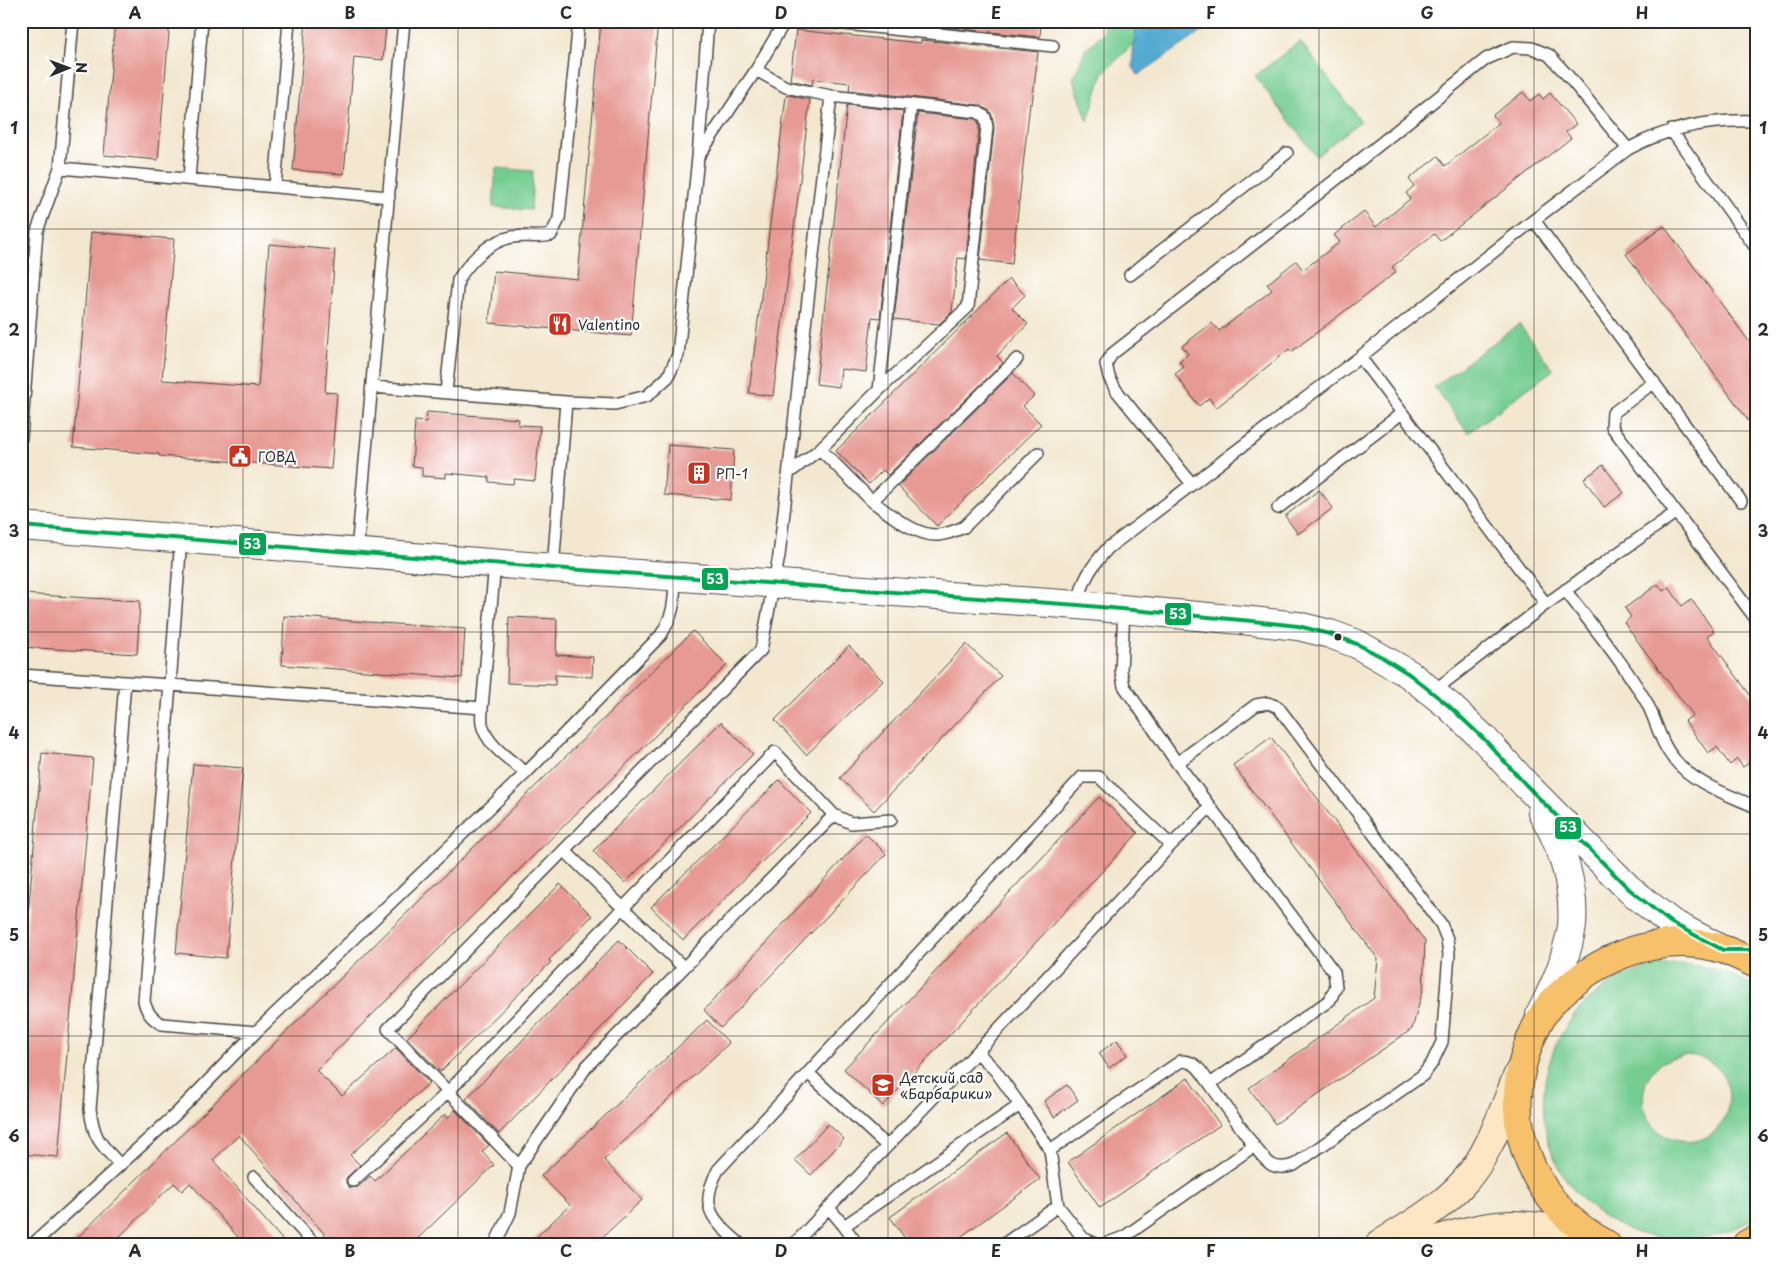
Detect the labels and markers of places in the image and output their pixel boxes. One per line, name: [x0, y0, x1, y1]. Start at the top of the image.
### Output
restaurant icon: Valentino: [547, 311, 573, 337]
place label: Valentino: [578, 314, 640, 335]
public building icon: ГОВД: [227, 443, 253, 469]
place label: ГОВД: [258, 446, 296, 467]
building icon: РП-1: [686, 460, 712, 486]
place label: РП-1: [716, 463, 748, 484]
unlabelled marker: [1333, 632, 1343, 642]
place label: Детский сад «Барбарики»: [899, 1067, 992, 1104]
school or university icon: Детский сад «Барбарики»: [870, 1072, 896, 1098]

